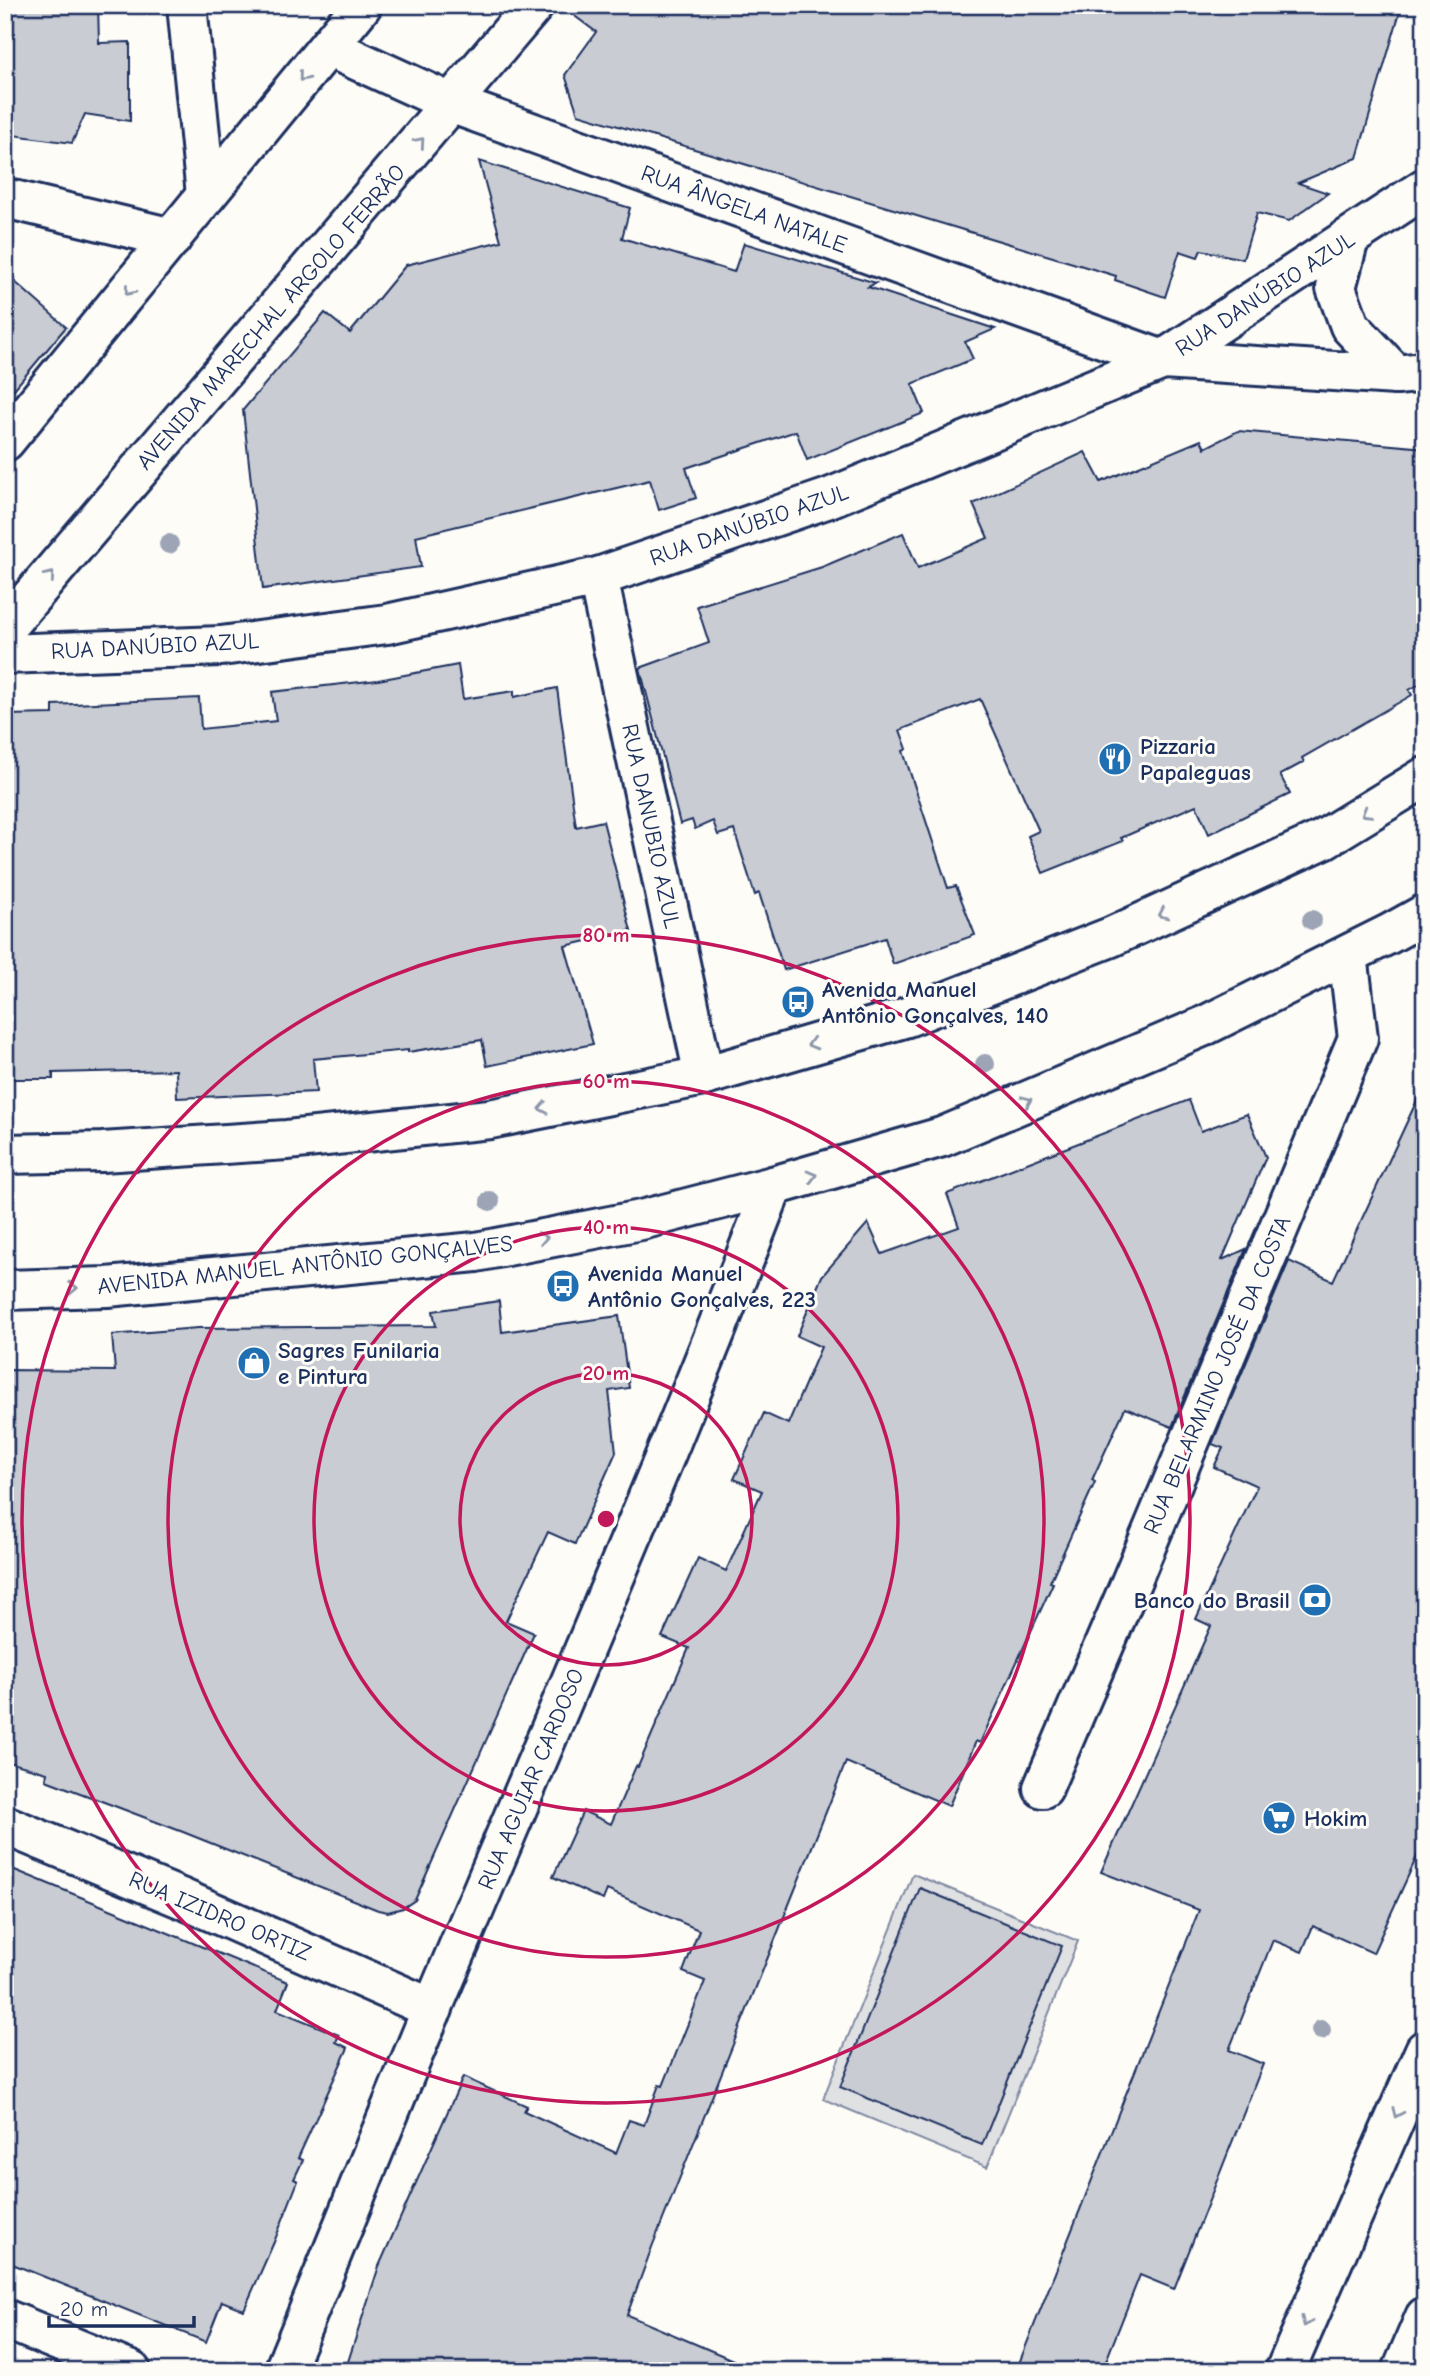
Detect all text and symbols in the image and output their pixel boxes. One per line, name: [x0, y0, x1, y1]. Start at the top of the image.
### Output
one-way arrow: [299, 69, 312, 82]
one-way arrow: [412, 137, 424, 150]
street label: AVENIDA MARECHAL ARGOLO FERRÃO: [131, 159, 411, 475]
street label: RUA ÂNGELA NATALE: [637, 159, 851, 259]
street label: RUA DANÚBIO AZUL: [1170, 226, 1360, 362]
one-way arrow: [125, 282, 137, 295]
street label: RUA DANÚBIO AZUL: [646, 478, 852, 572]
one-way arrow: [42, 571, 54, 584]
street label: RUA DANÚBIO AZUL: [50, 627, 260, 665]
street label: RUA DANUBIO AZUL: [616, 721, 686, 931]
place label: Pizzaria Papaleguas: [1140, 733, 1251, 786]
restaurant icon: Pizzaria Papaleguas: [1096, 740, 1134, 778]
one-way arrow: [1361, 805, 1374, 818]
one-way arrow: [1158, 905, 1170, 919]
text: 80 m: [583, 923, 629, 947]
place label: Avenida Manuel Antônio Gonçalves, 140: [822, 976, 1049, 1029]
bus stop icon: Avenida Manuel Antônio Gonçalves, 140: [779, 983, 817, 1021]
one-way arrow: [806, 1036, 818, 1051]
text: 60 m: [582, 1069, 630, 1093]
one-way arrow: [1019, 1095, 1032, 1109]
one-way arrow: [537, 1100, 549, 1115]
one-way arrow: [806, 1169, 818, 1184]
street label: RUA BELARMINO JOSÉ DA COSTA: [1138, 1212, 1296, 1538]
text: 40 m: [583, 1215, 629, 1239]
street label: AVENIDA MANUEL ANTÔNIO GONÇALVES: [96, 1230, 514, 1300]
one-way arrow: [537, 1231, 549, 1246]
place label: Avenida Manuel Antônio Gonçalves, 223: [588, 1260, 816, 1313]
bus stop icon: Avenida Manuel Antônio Gonçalves, 223: [544, 1267, 582, 1305]
one-way arrow: [68, 1281, 79, 1296]
place label: Sagres Funilaria e Pintura: [278, 1337, 440, 1390]
shop icon: Sagres Funilaria e Pintura: [235, 1344, 273, 1382]
text: 20 m: [583, 1361, 629, 1385]
centre of rings: [594, 1507, 618, 1531]
bank icon: Banco do Brasil: [1296, 1581, 1334, 1619]
place label: Banco do Brasil: [1134, 1587, 1290, 1614]
street label: RUA AGUIAR CARDOSO: [472, 1664, 590, 1894]
supermarket icon: Hokim: [1260, 1799, 1298, 1837]
place label: Hokim: [1304, 1805, 1367, 1832]
street label: RUA IZIDRO ORTIZ: [125, 1865, 315, 1967]
one-way arrow: [1392, 2106, 1406, 2118]
scale bar: [49, 2285, 194, 2329]
text: 20 m: [60, 2297, 108, 2321]
one-way arrow: [1300, 2314, 1314, 2327]

